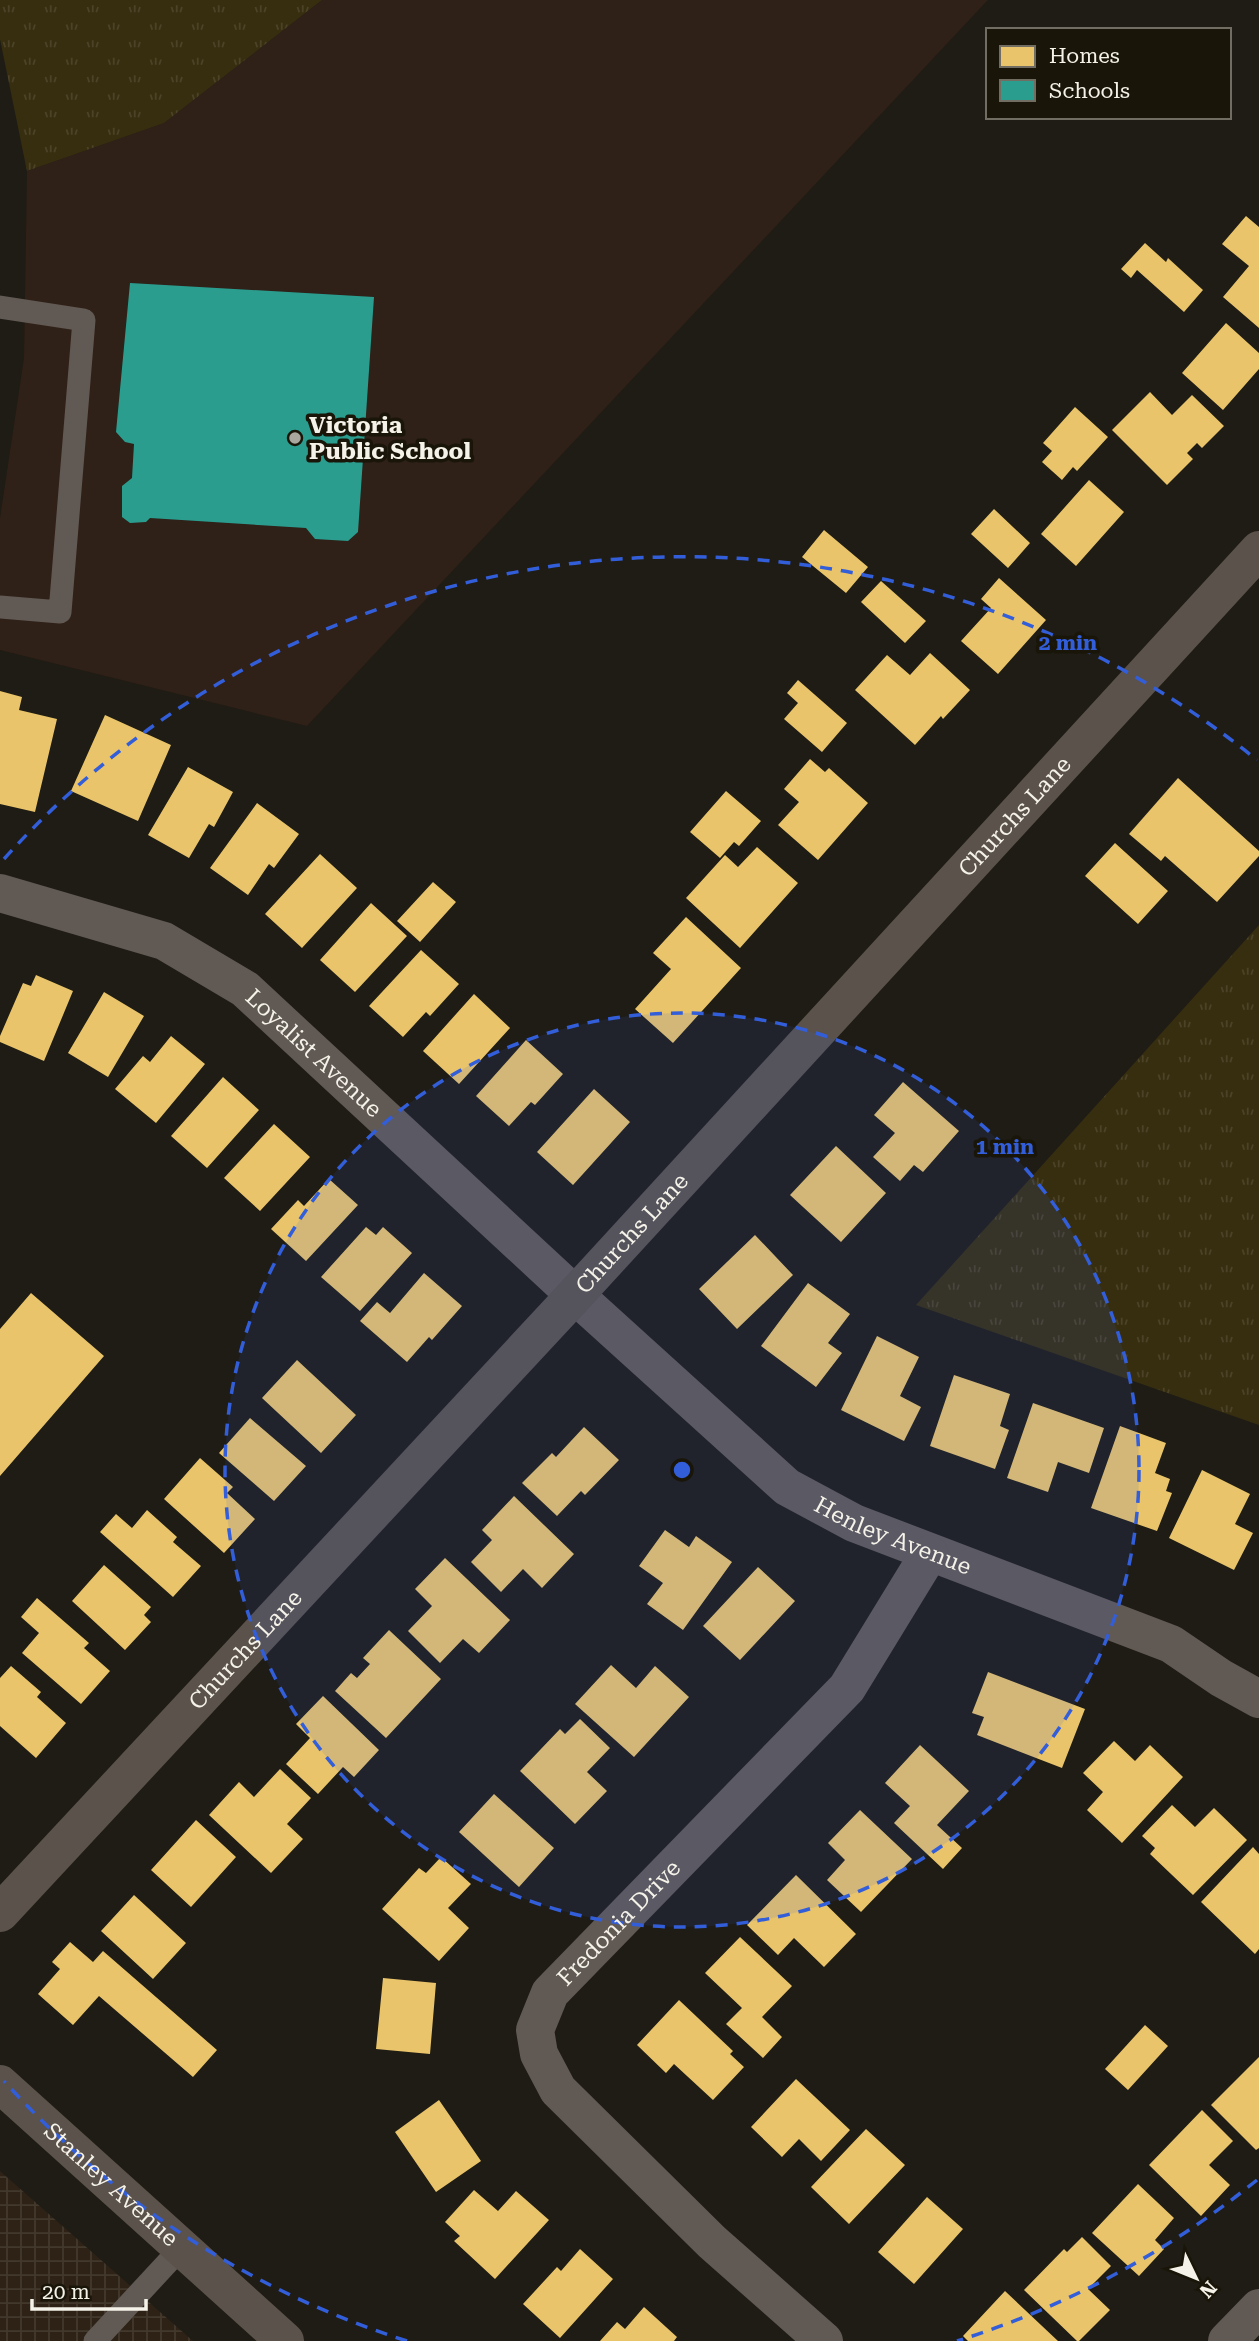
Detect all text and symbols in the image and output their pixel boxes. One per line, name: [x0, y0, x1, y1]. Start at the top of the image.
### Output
legend: [986, 28, 1231, 119]
text: Homes: [1049, 44, 1120, 68]
text: Schools: [1049, 79, 1130, 103]
place label: Victoria Public School: [309, 412, 471, 465]
marker: Victoria Public School: [287, 430, 303, 446]
text: 2 min: [1039, 631, 1097, 655]
street label: Churchs Lane: [953, 751, 1076, 882]
street label: Loyalist Avenue: [240, 983, 388, 1123]
text: 1 min: [976, 1135, 1034, 1159]
street label: Churchs Lane: [570, 1167, 694, 1299]
centre of rings: [670, 1458, 694, 1482]
street label: Henley Avenue: [810, 1491, 975, 1580]
street label: Churchs Lane: [183, 1584, 307, 1715]
street label: Fredonia Drive: [551, 1854, 686, 1991]
street label: Stanley Avenue: [39, 2117, 184, 2252]
north arrow: [1161, 2243, 1231, 2313]
scale bar: [32, 2268, 145, 2312]
text: N: [1194, 2276, 1221, 2303]
text: 20 m: [42, 2280, 90, 2304]

